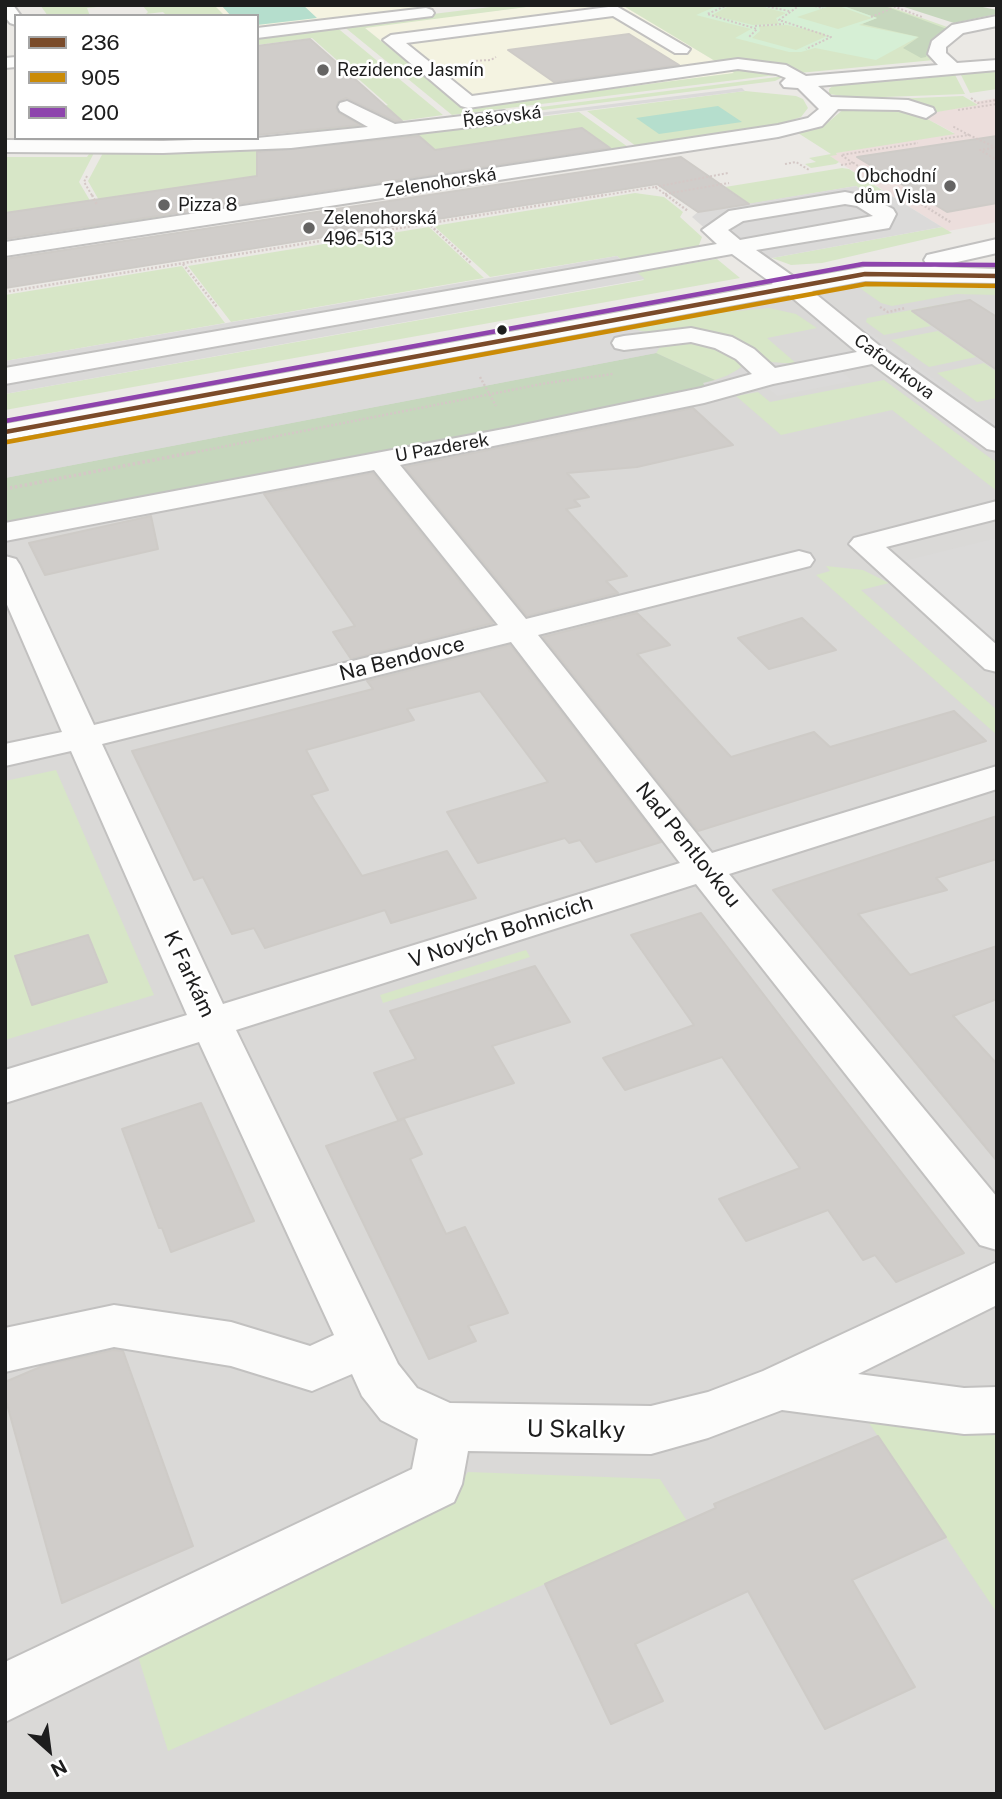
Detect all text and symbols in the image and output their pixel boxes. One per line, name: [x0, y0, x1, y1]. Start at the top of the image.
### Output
legend: [14, 14, 259, 140]
text: 236: [81, 30, 120, 55]
place label: Rezidence Jasmín: [337, 59, 484, 81]
marker: Rezidence Jasmín: [315, 62, 331, 78]
text: 905: [81, 65, 120, 90]
text: 200: [81, 100, 119, 125]
street label: Řešovská: [462, 101, 542, 133]
street label: Zelenohorská: [382, 163, 498, 203]
place label: Obchodní dům Visla: [854, 165, 936, 208]
marker: Obchodní dům Visla: [942, 178, 958, 194]
place label: Pizza 8: [178, 194, 237, 216]
marker: Pizza 8: [156, 197, 172, 213]
place label: Zelenohorská 496-513: [323, 207, 437, 249]
marker: Zelenohorská 496-513: [301, 220, 317, 236]
unlabelled marker: [495, 323, 509, 337]
street label: Cafourkova: [849, 330, 939, 404]
street label: U Pazderek: [393, 429, 491, 467]
street label: Na Bendovce: [337, 631, 467, 687]
street label: Nad Pentlovkou: [630, 777, 746, 913]
street label: V Nových Bohnicích: [406, 890, 596, 974]
street label: K Farkám: [158, 927, 220, 1021]
street label: U Skalky: [526, 1415, 626, 1445]
north arrow: [14, 1715, 84, 1785]
text: N: [47, 1755, 71, 1782]

